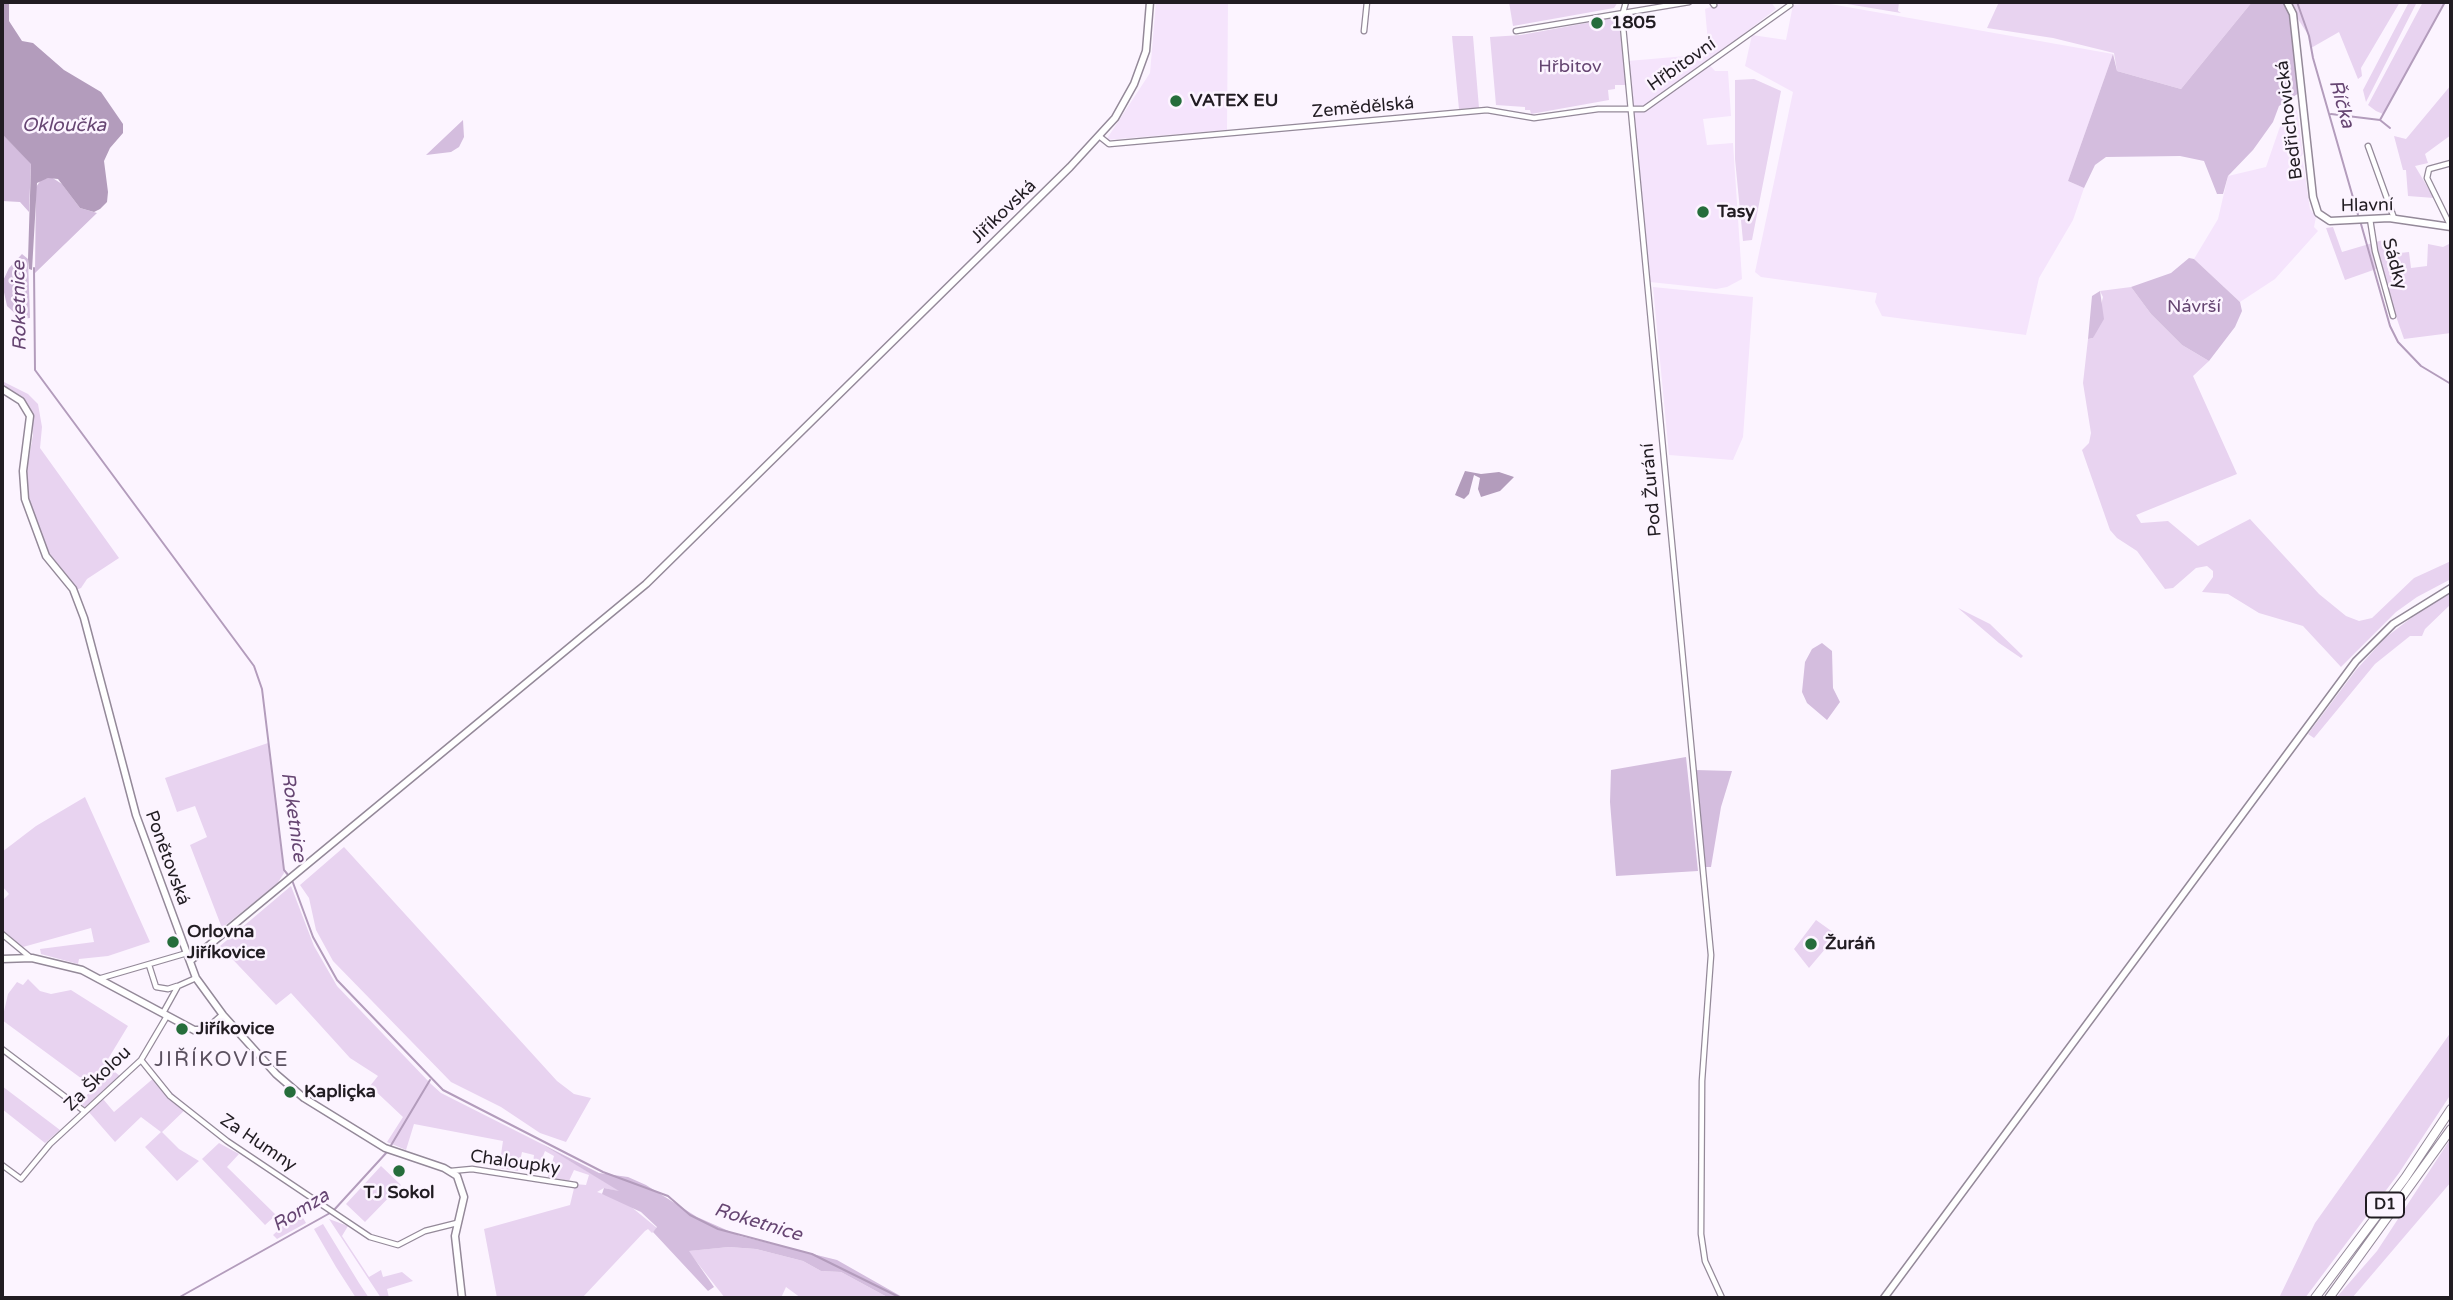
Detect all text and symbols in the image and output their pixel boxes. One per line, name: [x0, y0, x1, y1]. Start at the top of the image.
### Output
place label: 1805: [1611, 12, 1656, 34]
marker: 1805: [1589, 15, 1605, 31]
street label: Hřbitovní: [1644, 34, 1720, 96]
park label: Hřbitov: [1538, 56, 1602, 78]
street label: Bedřichovická: [2272, 59, 2308, 181]
water label: Říčka: [2323, 77, 2359, 131]
place label: VATEX EU: [1190, 90, 1278, 112]
marker: VATEX EU: [1168, 93, 1184, 109]
street label: Zemědělská: [1311, 93, 1415, 123]
water label: Okloučka: [22, 115, 106, 137]
street label: Jiříkovská: [967, 176, 1041, 248]
street label: Hlavní: [2340, 195, 2394, 217]
place label: Tasy: [1717, 201, 1755, 223]
marker: Tasy: [1695, 204, 1711, 220]
street label: Sádky: [2377, 236, 2411, 292]
water label: Roketnice: [8, 261, 32, 351]
park label: Návrší: [2167, 296, 2221, 318]
street label: Pod Žurání: [1637, 442, 1667, 538]
water label: Roketnice: [275, 771, 311, 863]
street label: Ponětovská: [140, 808, 194, 908]
place label: Orlovna Jiříkovice: [187, 921, 265, 964]
place label: Žuráň: [1825, 933, 1875, 955]
marker: Orlovna Jiříkovice: [165, 934, 181, 950]
marker: Žuráň: [1803, 936, 1819, 952]
place label: Jiříkovice: [196, 1018, 274, 1040]
marker: Jiříkovice: [174, 1021, 190, 1037]
street label: Za Školou: [60, 1042, 136, 1116]
district label: JIŘÍKOVICE: [156, 1047, 288, 1073]
place label: Kapliçka: [304, 1081, 376, 1103]
marker: Kapliçka: [282, 1084, 298, 1100]
street label: Za Humny: [216, 1110, 300, 1176]
street label: Chaloupky: [469, 1146, 561, 1180]
marker: TJ Sokol: [391, 1163, 407, 1179]
place label: TJ Sokol: [363, 1182, 435, 1204]
water label: Romza: [268, 1185, 334, 1237]
road number: D1: [2366, 1192, 2404, 1218]
water label: Roketnice: [711, 1199, 805, 1247]

